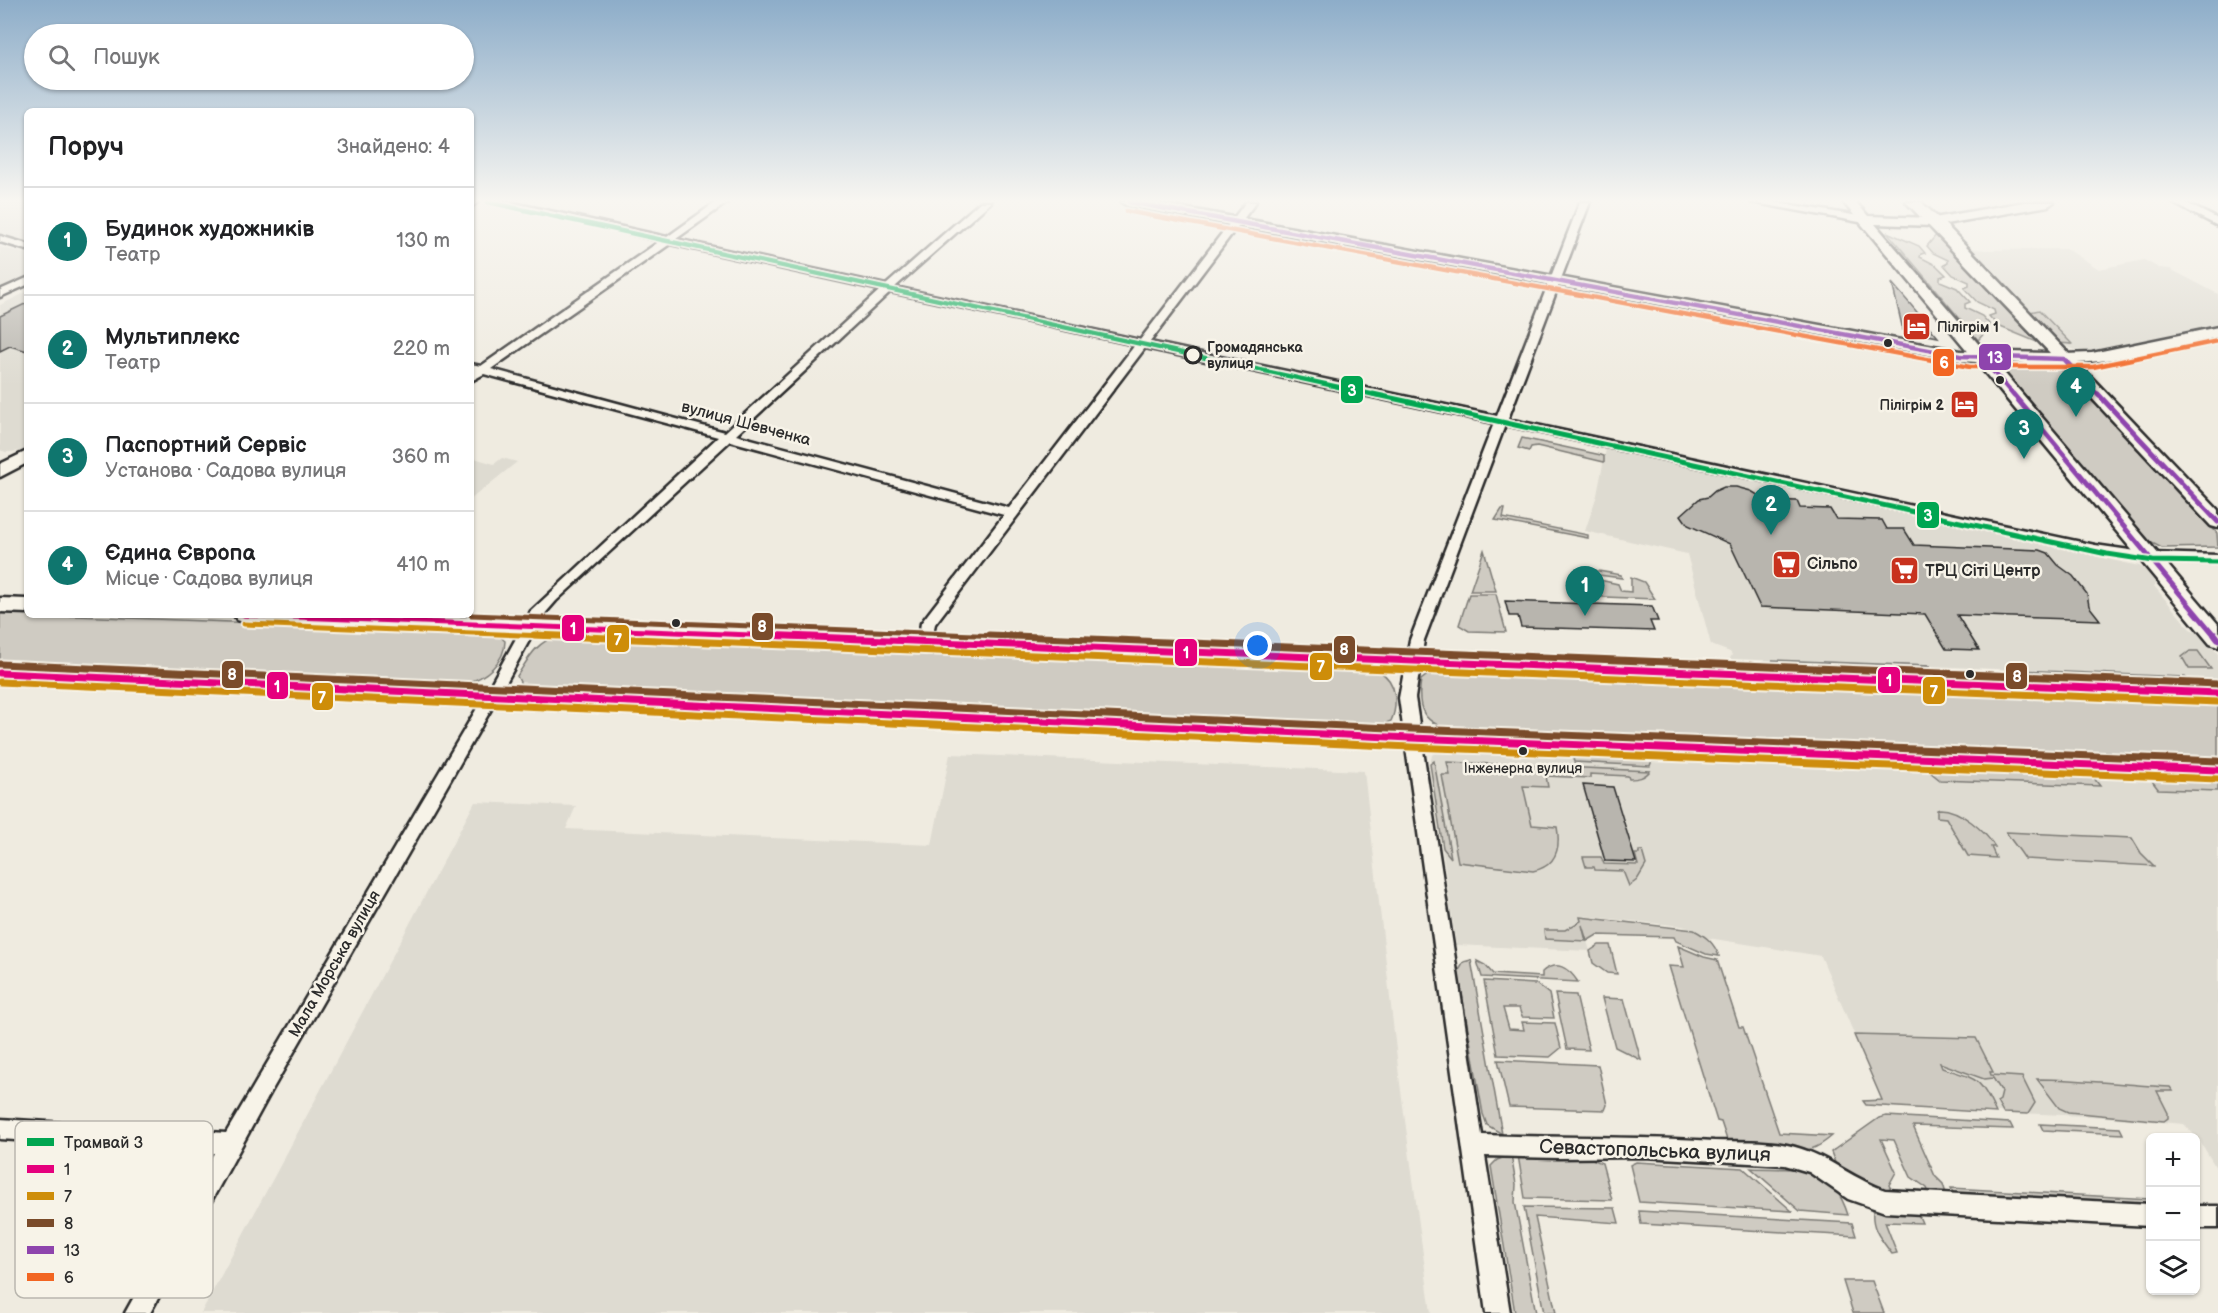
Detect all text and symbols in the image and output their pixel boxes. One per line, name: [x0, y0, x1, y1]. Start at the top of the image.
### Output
search box: [24, 24, 474, 90]
icon: search: [45, 41, 78, 74]
text: Пошук: [93, 44, 160, 71]
text: Поруч: [48, 132, 124, 163]
text: Знайдено: 4: [337, 135, 450, 159]
text: Будинок художників: [105, 216, 314, 243]
text: 1: [63, 229, 72, 253]
text: 130 m: [396, 229, 450, 253]
text: Театр: [105, 243, 160, 267]
hotel icon: Пілігрім 1: [1900, 311, 1932, 343]
place label: Пілігрім 1: [1937, 319, 1999, 336]
text: Мультиплекс: [105, 324, 240, 351]
text: 2: [62, 337, 73, 361]
text: 220 m: [393, 337, 450, 361]
unlabelled marker: [1882, 337, 1894, 349]
place label: Громадянська вулиця: [1207, 339, 1303, 372]
line badge: 13: [1978, 343, 2012, 371]
marker: Громадянська вулиця: [1184, 346, 1202, 364]
line badge: 6: [1932, 348, 1955, 377]
text: 13: [1987, 349, 2003, 368]
text: Театр: [105, 351, 160, 375]
text: 6: [1939, 354, 1949, 373]
pin: 4: [2056, 368, 2096, 417]
unlabelled marker: [1994, 374, 2006, 386]
line badge: 3: [1340, 375, 1364, 404]
text: 3: [1347, 382, 1357, 401]
hotel icon: Пілігрім 2: [1949, 389, 1981, 421]
place label: Пілігрім 2: [1880, 397, 1945, 414]
street label: вулиця Шевченка: [679, 398, 813, 451]
pin: 3: [2004, 410, 2044, 459]
text: Паспортний Сервіс: [105, 432, 307, 459]
text: 3: [62, 445, 73, 469]
text: 360 m: [392, 445, 450, 469]
text: Установа · Садова вулиця: [105, 459, 346, 483]
pin: 2: [1752, 486, 1790, 535]
line badge: 3: [1916, 501, 1940, 529]
text: 3: [1923, 507, 1933, 526]
text: Єдина Європа: [105, 540, 255, 567]
supermarket icon: Сільпо: [1770, 548, 1802, 580]
text: 4: [62, 553, 73, 577]
text: 410 m: [396, 553, 450, 577]
place label: Сільпо: [1807, 555, 1858, 574]
supermarket icon: ТРЦ Сіті Центр: [1888, 555, 1920, 587]
place label: ТРЦ Сіті Центр: [1925, 562, 2041, 581]
pin: 1: [1566, 566, 1604, 616]
text: Місце · Садова вулиця: [105, 567, 313, 591]
line badge: 8: [751, 612, 774, 641]
line badge: 1: [561, 614, 585, 642]
unlabelled marker: [670, 617, 682, 629]
text: 8: [757, 618, 767, 637]
text: 1: [570, 620, 576, 639]
line badge: 7: [606, 624, 630, 653]
text: 7: [614, 631, 623, 650]
your location: [1243, 631, 1272, 660]
line badge: 8: [1333, 635, 1356, 664]
line badge: 1: [1174, 638, 1198, 667]
text: 8: [1339, 641, 1349, 660]
text: 1: [1183, 644, 1189, 663]
line badge: 7: [1309, 652, 1333, 681]
text: 7: [1317, 658, 1326, 677]
line badge: 8: [221, 660, 244, 689]
line badge: 8: [2005, 662, 2028, 690]
text: 8: [227, 666, 237, 685]
line badge: 1: [1877, 666, 1901, 694]
unlabelled marker: [1964, 668, 1976, 680]
text: 8: [2012, 668, 2022, 687]
line badge: 1: [266, 671, 289, 700]
text: 1: [1886, 672, 1892, 691]
line badge: 7: [1922, 676, 1946, 705]
text: 1: [274, 678, 280, 697]
line badge: 7: [311, 682, 334, 711]
text: 7: [1930, 683, 1939, 702]
text: 7: [318, 689, 327, 708]
marker: Інженерна вулиця: [1517, 745, 1529, 757]
place label: Інженерна вулиця: [1464, 760, 1583, 777]
street label: Мала Морська вулиця: [285, 887, 385, 1041]
legend: [15, 1121, 213, 1298]
map controls: [2146, 1133, 2200, 1295]
button: +: [2146, 1133, 2200, 1187]
text: Трамвай 3: [64, 1134, 144, 1153]
street label: Севастопольська вулиця: [1539, 1135, 1771, 1167]
text: 1: [64, 1161, 70, 1180]
button: −: [2146, 1187, 2200, 1241]
text: 7: [64, 1188, 72, 1207]
text: 8: [64, 1215, 73, 1234]
button: layers: [2146, 1241, 2200, 1295]
text: 13: [64, 1242, 80, 1261]
text: 6: [64, 1269, 74, 1288]

